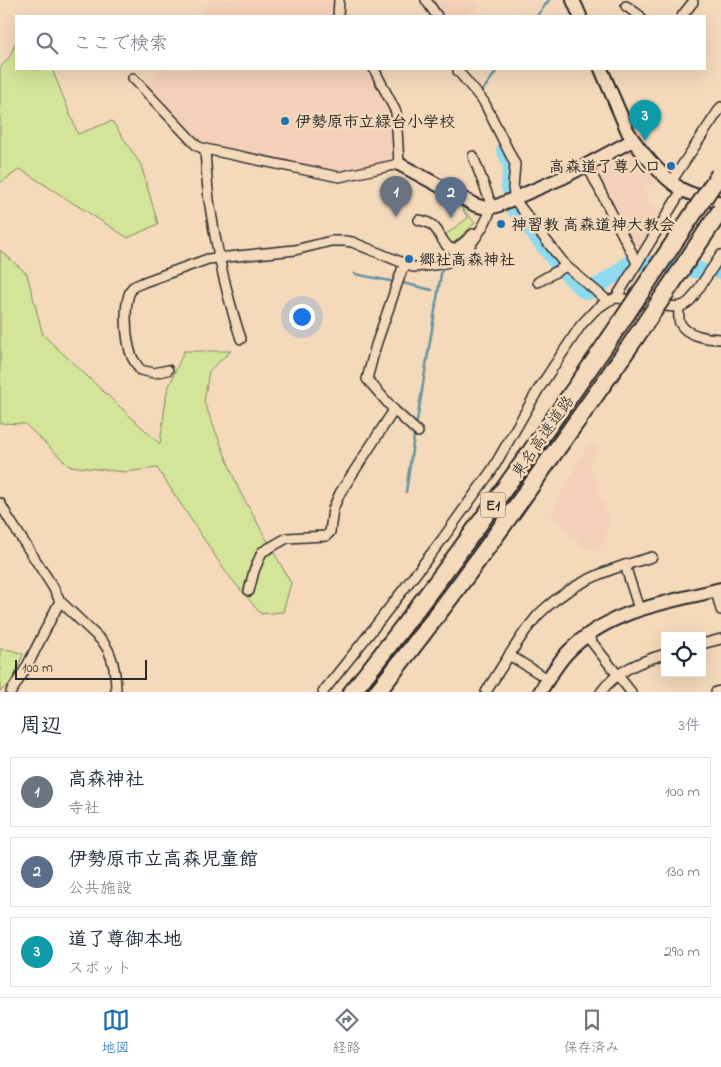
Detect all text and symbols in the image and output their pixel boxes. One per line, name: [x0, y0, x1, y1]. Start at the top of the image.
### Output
search box: [15, 15, 706, 70]
icon: search: [33, 29, 61, 57]
text: ここで検索: [73, 31, 168, 58]
pin: 3: [629, 100, 661, 141]
place label: 伊勢原市立緑台小学校: [295, 111, 455, 135]
marker: 伊勢原市立緑台小学校: [279, 115, 291, 127]
place label: 高森道了尊入口: [549, 156, 661, 180]
marker: 高森道了尊入口: [665, 160, 677, 172]
pin: 1: [380, 176, 412, 217]
pin: 2: [435, 177, 467, 218]
place label: 神習教 高森道神大教会: [511, 214, 675, 238]
marker: 神習教 高森道神大教会: [495, 218, 507, 230]
place label: 郷社高森神社: [419, 249, 515, 273]
marker: 郷社高森神社: [403, 253, 415, 265]
your location: [289, 304, 315, 330]
street label: 東名高速道路: [506, 391, 581, 483]
road number: E1: [480, 492, 506, 518]
map controls: [661, 632, 706, 677]
button: locate: [661, 632, 706, 677]
scale bar: [15, 657, 148, 680]
text: 100 m: [22, 658, 53, 679]
text: 周辺: [20, 712, 62, 742]
text: 3件: [678, 714, 701, 738]
text: 高森神社: [68, 767, 144, 794]
text: 1: [34, 780, 40, 804]
text: 100 m: [665, 780, 700, 804]
text: 寺社: [68, 797, 100, 821]
text: 伊勢原市立高森児童館: [68, 847, 258, 874]
text: 2: [33, 860, 41, 884]
text: 130 m: [665, 860, 700, 884]
text: 公共施設: [68, 877, 132, 901]
text: 道了尊御本地: [68, 927, 182, 954]
text: 3: [34, 940, 40, 964]
text: 290 m: [664, 940, 700, 964]
text: スポット: [68, 957, 132, 981]
tab: 地図: [102, 1006, 130, 1059]
tab: 経路: [333, 1006, 361, 1059]
tab: 保存済み: [564, 1006, 620, 1059]

